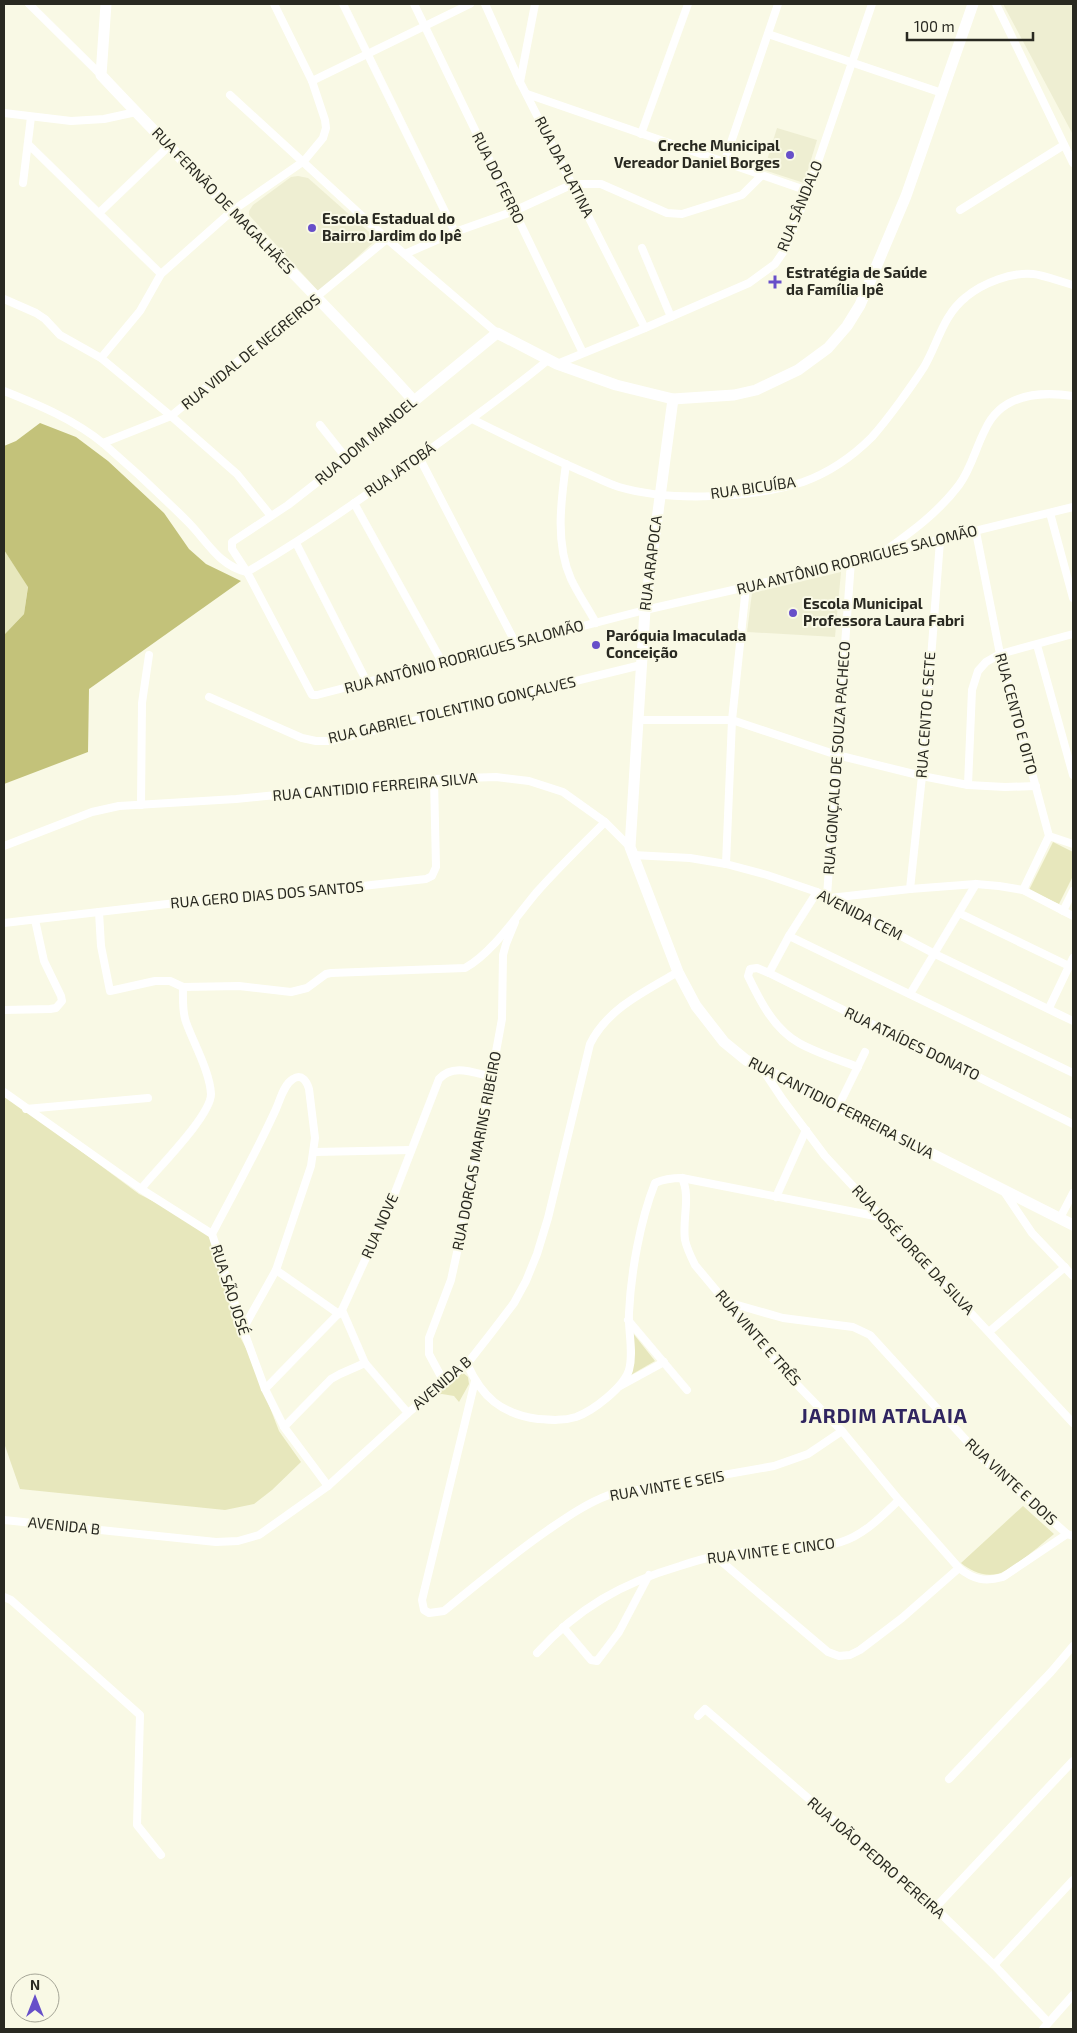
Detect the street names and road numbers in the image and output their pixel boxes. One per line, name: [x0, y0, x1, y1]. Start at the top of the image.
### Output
street label: RUA DA PLATINA: [532, 113, 598, 221]
street label: RUA FERNÃO DE MAGALHÃES: [149, 123, 299, 278]
street label: RUA DO FERRO: [469, 129, 529, 226]
street label: RUA SÂNDALO: [773, 157, 826, 254]
street label: RUA VIDAL DE NEGREIROS: [177, 290, 323, 413]
street label: RUA DOM MANOEL: [311, 392, 420, 488]
street label: RUA JATOBÁ: [361, 438, 439, 500]
street label: RUA BICUÍBA: [709, 472, 797, 502]
street label: RUA ARAPOCA: [635, 514, 665, 612]
street label: RUA ANTÔNIO RODRIGUES SALOMÃO: [735, 520, 979, 598]
street label: RUA ANTÔNIO RODRIGUES SALOMÃO: [342, 615, 585, 697]
street label: RUA GONÇALO DE SOUZA PACHECO: [819, 641, 854, 875]
street label: RUA CENTO E SETE: [912, 651, 938, 779]
street label: RUA CENTO E OITO: [992, 651, 1042, 777]
street label: RUA GABRIEL TOLENTINO GONÇALVES: [326, 672, 578, 747]
street label: RUA CANTIDIO FERREIRA SILVA: [272, 768, 479, 804]
street label: RUA GERO DIAS DOS SANTOS: [170, 877, 364, 911]
street label: AVENIDA CEM: [815, 885, 906, 943]
street label: RUA ATAÍDES DONATO: [842, 1002, 983, 1084]
street label: RUA DORCAS MARINS RIBEIRO: [448, 1050, 504, 1252]
street label: RUA CANTIDIO FERREIRA SILVA: [746, 1052, 938, 1162]
street label: RUA JOSÉ JORGE DA SILVA: [849, 1181, 979, 1318]
street label: RUA NOVE: [357, 1190, 401, 1261]
street label: RUA SÃO JOSÉ: [208, 1242, 254, 1337]
street label: RUA VINTE E TRÊS: [712, 1286, 805, 1389]
street label: AVENIDA B: [408, 1352, 475, 1413]
street label: RUA VINTE E DOIS: [962, 1434, 1061, 1529]
street label: RUA VINTE E SEIS: [608, 1466, 726, 1504]
street label: AVENIDA B: [27, 1512, 101, 1538]
street label: RUA VINTE E CINCO: [706, 1533, 836, 1567]
street label: RUA JOÃO PEDRO PEREIRA: [804, 1793, 950, 1922]

